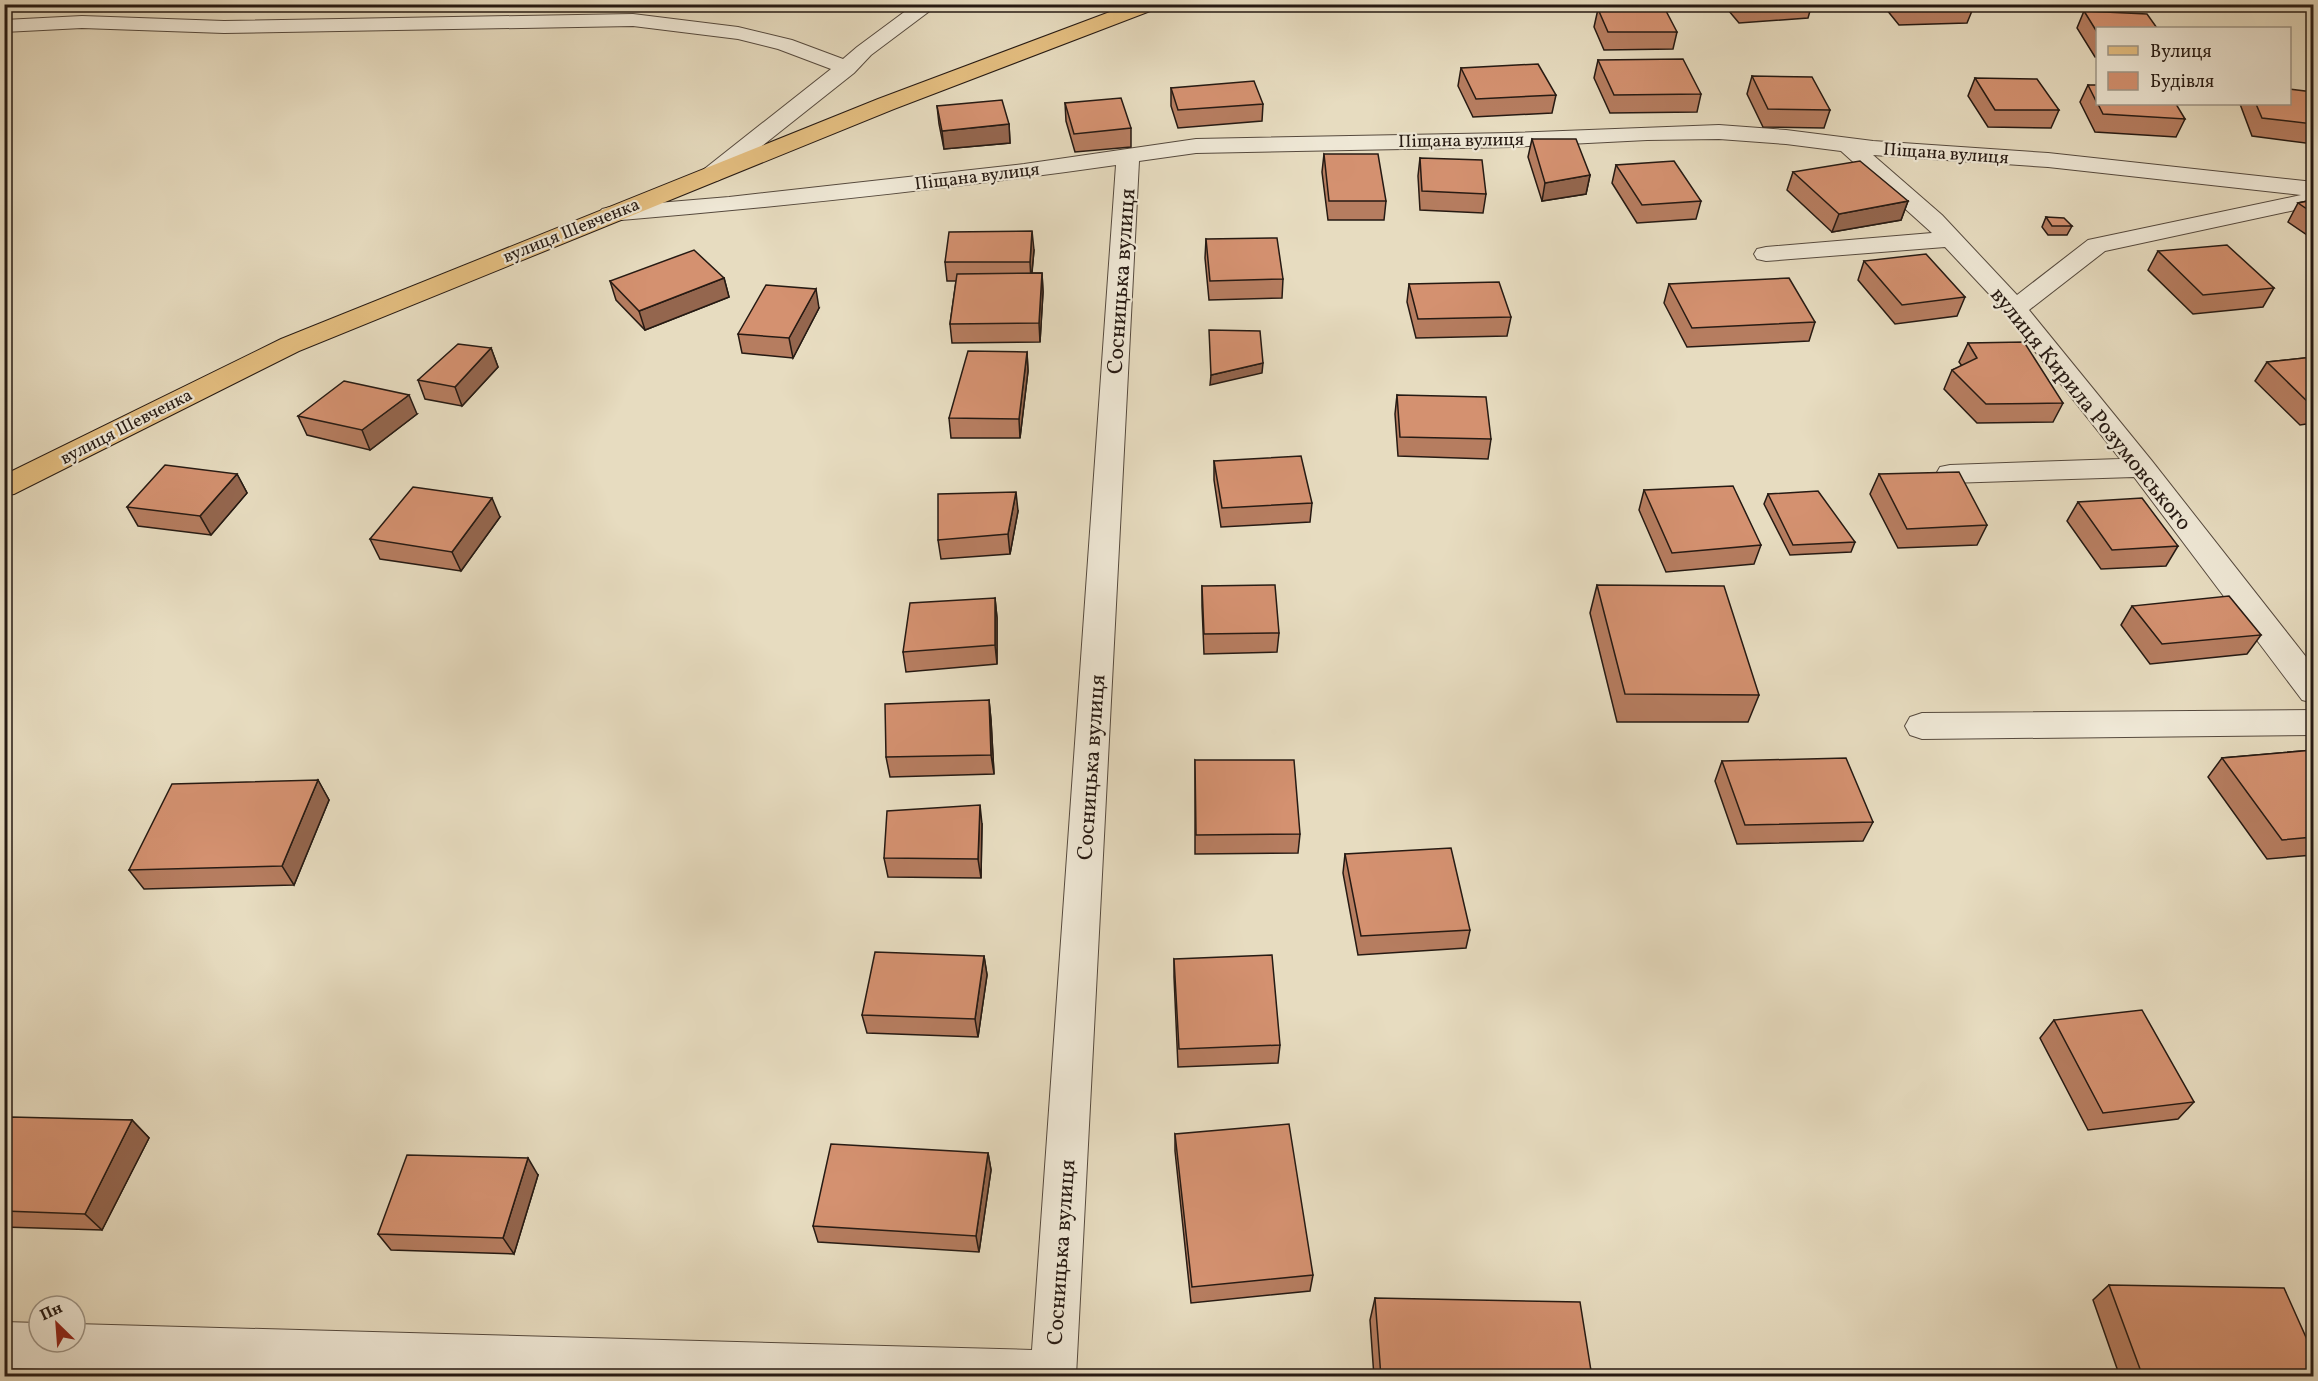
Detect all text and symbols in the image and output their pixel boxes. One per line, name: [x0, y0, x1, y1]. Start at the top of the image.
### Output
legend: [2096, 27, 2291, 105]
text: Вулиця: [2150, 40, 2212, 65]
text: Будівля: [2150, 70, 2214, 95]
street label: Піщана вулиця: [1398, 128, 1524, 155]
street label: Піщана вулиця: [1882, 138, 2010, 171]
street label: Піщана вулиця: [913, 157, 1041, 198]
street label: Сосницька вулиця: [1101, 187, 1144, 375]
street label: вулиця Шевченка: [499, 193, 644, 270]
street label: вулиця Кирила Розумовського: [1982, 281, 2198, 538]
street label: вулиця Шевченка: [56, 383, 197, 472]
street label: Сосницька вулиця: [1071, 673, 1114, 861]
street label: Сосницька вулиця: [1041, 1158, 1084, 1346]
north arrow: [27, 1294, 87, 1354]
text: Пн: [37, 1297, 66, 1327]

